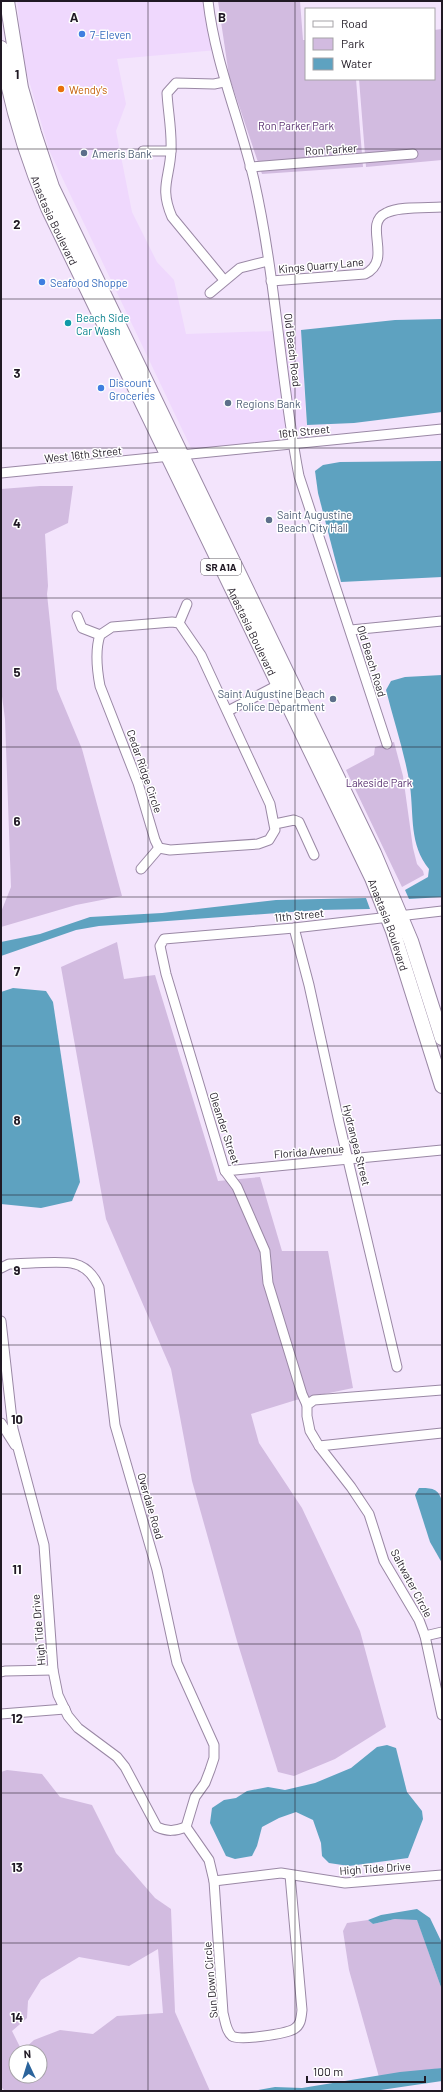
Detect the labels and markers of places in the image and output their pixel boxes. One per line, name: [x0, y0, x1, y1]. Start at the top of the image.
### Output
place label: 7-Eleven: [90, 28, 131, 41]
marker: 7-Eleven: [77, 29, 87, 39]
place label: Wendy's: [69, 83, 107, 96]
marker: Wendy's: [56, 84, 66, 94]
place label: Ameris Bank: [92, 147, 152, 160]
marker: Ameris Bank: [79, 148, 89, 158]
place label: Seafood Shoppe: [50, 276, 128, 289]
marker: Seafood Shoppe: [37, 277, 47, 287]
place label: Beach Side Car Wash: [76, 311, 129, 337]
marker: Beach Side Car Wash: [63, 318, 73, 328]
place label: Discount Groceries: [109, 376, 155, 402]
marker: Discount Groceries: [96, 383, 106, 393]
place label: Regions Bank: [236, 397, 301, 410]
marker: Regions Bank: [223, 398, 233, 408]
place label: Saint Augustine Beach City Hall: [277, 508, 352, 534]
marker: Saint Augustine Beach City Hall: [264, 515, 274, 525]
place label: Saint Augustine Beach Police Department: [218, 687, 325, 713]
marker: Saint Augustine Beach Police Department: [328, 694, 338, 704]

